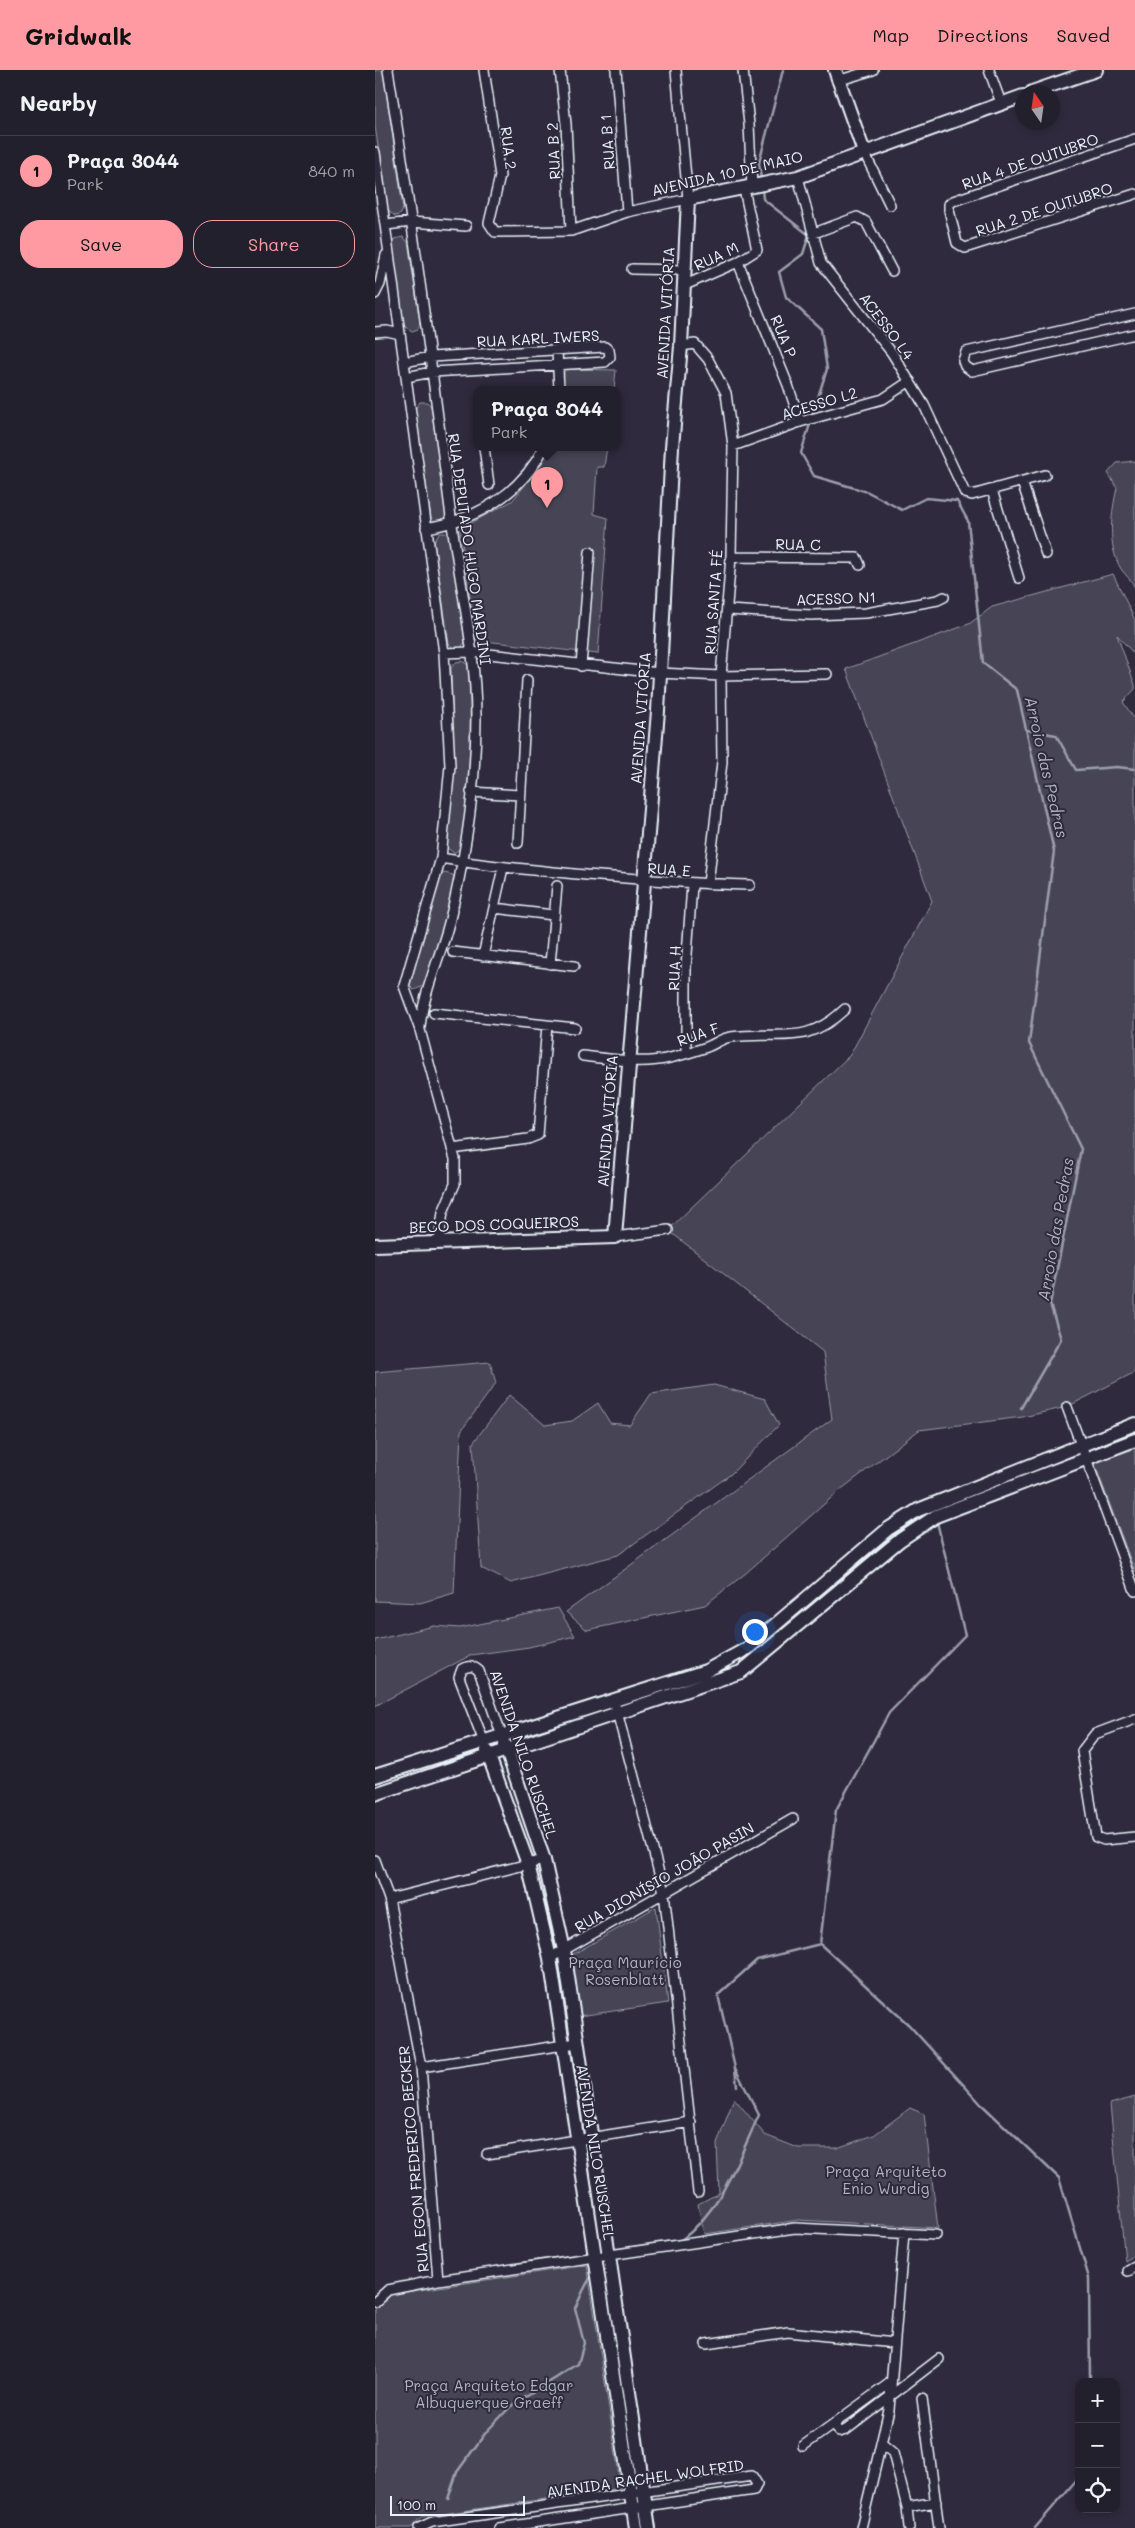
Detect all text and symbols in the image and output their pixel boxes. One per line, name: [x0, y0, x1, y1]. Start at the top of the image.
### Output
text: Gridwalk: [25, 20, 132, 51]
text: Map: [872, 23, 909, 47]
text: Directions: [937, 23, 1029, 47]
text: Saved: [1057, 23, 1110, 47]
north arrow: [1015, 85, 1060, 130]
text: Nearby: [20, 89, 97, 116]
street label: RUA B 1: [595, 114, 619, 170]
street label: RUA B 2: [542, 122, 564, 180]
street label: RUA 2: [496, 125, 522, 171]
street label: RUA 4 DE OUTUBRO: [959, 128, 1101, 194]
street label: AVENIDA 10 DE MAIO: [649, 146, 805, 200]
text: Praça 3044: [67, 148, 179, 173]
text: 1: [32, 160, 40, 181]
text: 840 m: [308, 160, 355, 181]
text: Park: [67, 173, 103, 194]
street label: RUA 2 DE OUTUBRO: [973, 177, 1115, 241]
button: Save: [20, 220, 183, 268]
button: Share: [193, 220, 355, 268]
street label: RUA M: [691, 237, 741, 275]
street label: AVENIDA VITÓRIA: [652, 246, 678, 380]
street label: ACESSO L4: [855, 288, 919, 364]
street label: RUA P: [766, 312, 802, 360]
street label: RUA KARL IWERS: [476, 325, 600, 351]
street label: ACESSO L2: [778, 382, 860, 424]
popup: [473, 386, 621, 451]
text: Praça 3044: [491, 396, 603, 421]
text: Park: [491, 421, 527, 442]
street label: RUA DEPUTADO HUGO MARDINI: [444, 432, 496, 666]
pin: 1: [531, 467, 563, 508]
street label: RUA C: [775, 534, 821, 554]
street label: RUA SANTA FÉ: [699, 548, 727, 655]
street label: ACESSO N1: [796, 587, 876, 609]
street label: AVENIDA VITÓRIA: [625, 651, 655, 785]
water label: Arroio das Pedras: [1020, 694, 1074, 840]
street label: RUA E: [647, 858, 692, 881]
street label: RUA H: [663, 945, 685, 991]
street label: RUA F: [674, 1018, 722, 1050]
street label: AVENIDA VITÓRIA: [592, 1054, 622, 1188]
water label: Arroio das Pedras: [1032, 1156, 1078, 1302]
street label: BECO DOS COQUEIROS: [409, 1211, 579, 1237]
your location: [742, 1619, 768, 1645]
street label: AVENIDA NILO RUSCHEL: [486, 1667, 562, 1841]
street label: RUA DIONÍSIO JOÃO PASIN: [571, 1817, 757, 1937]
park label: Praça Maurício Rosenblatt: [568, 1952, 682, 1989]
street label: RUA EGON FREDERICO BECKER: [393, 2045, 433, 2273]
street label: AVENIDA NILO RUSCHEL: [572, 2063, 620, 2241]
park label: Praça Arquiteto Enio Wurdig: [826, 2161, 946, 2198]
park label: Praça Arquiteto Edgar Albuquerque Graeff: [404, 2375, 574, 2412]
map controls: [1075, 2378, 1120, 2513]
button: +: [1075, 2378, 1120, 2423]
button: −: [1075, 2423, 1120, 2468]
street label: AVENIDA RACHEL WOLFRID: [545, 2454, 745, 2502]
button: locate: [1075, 2468, 1120, 2513]
scale bar: [390, 2493, 525, 2516]
text: 100 m: [397, 2495, 436, 2514]

